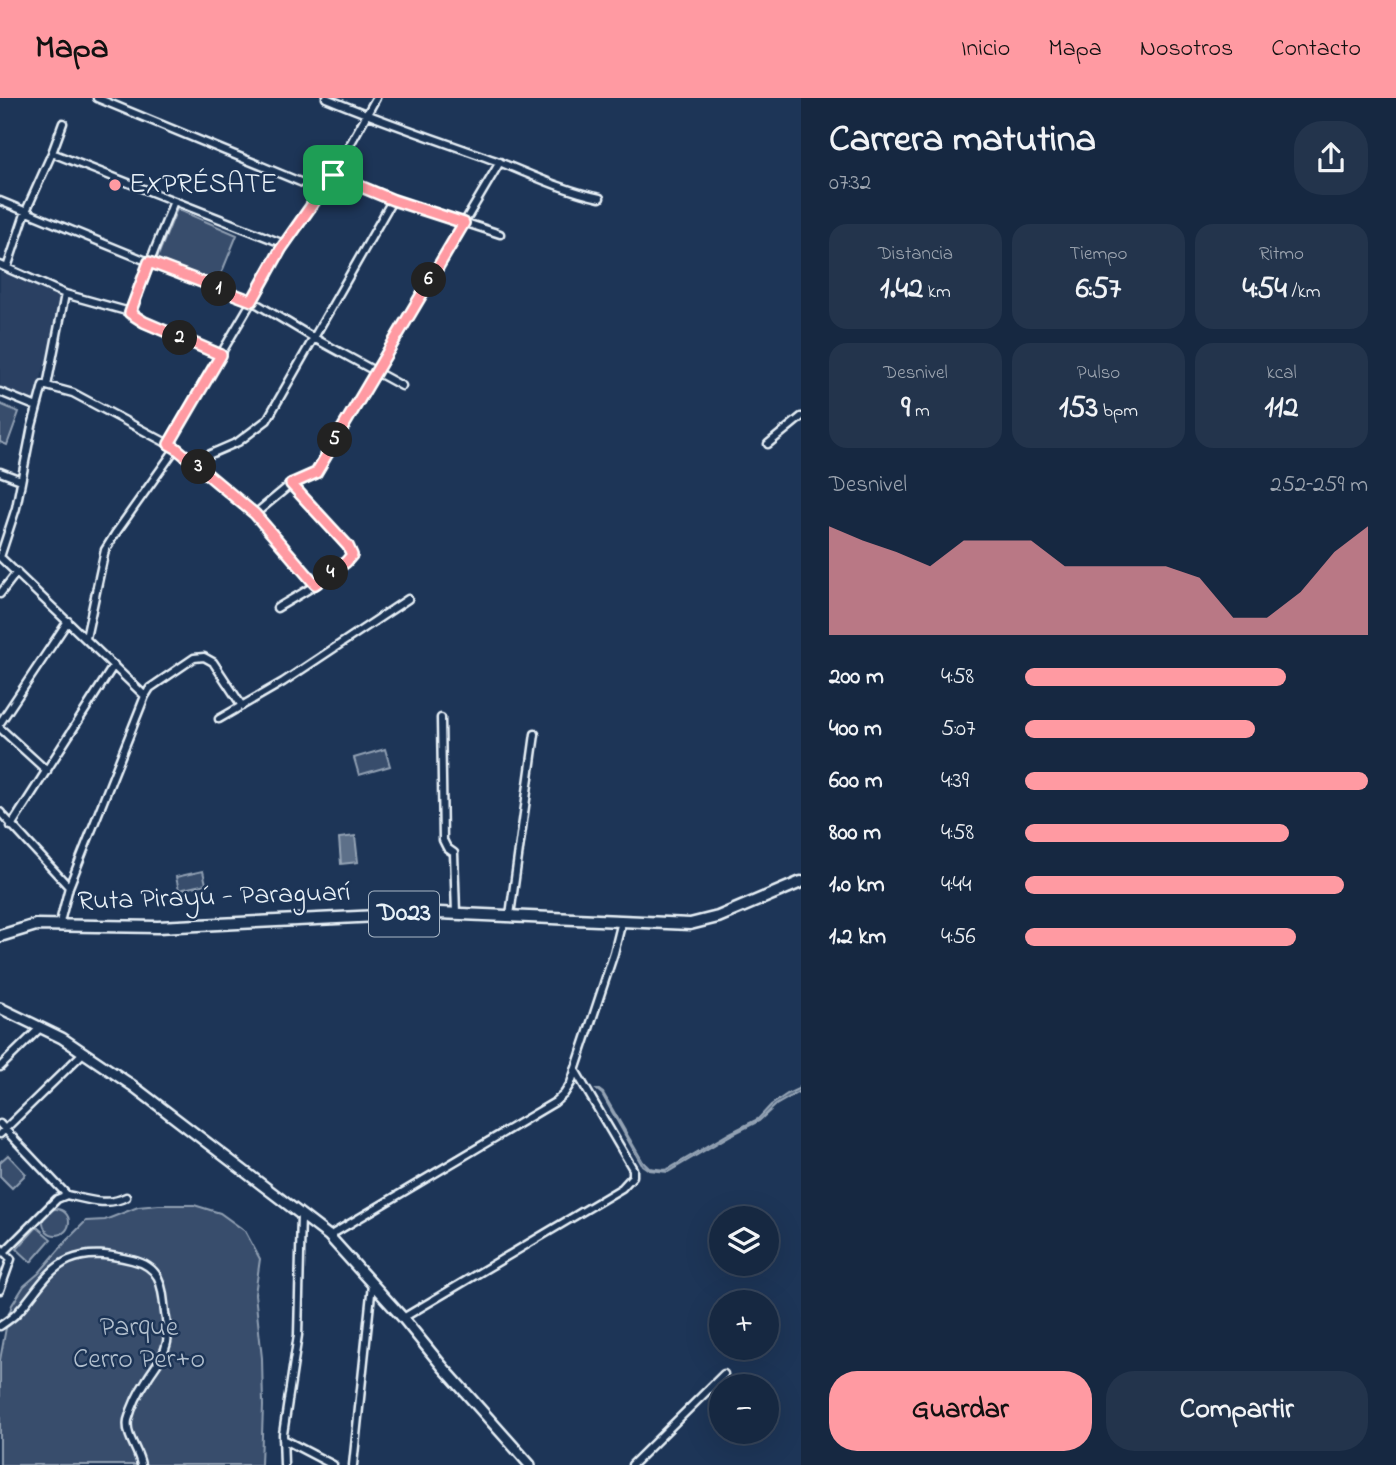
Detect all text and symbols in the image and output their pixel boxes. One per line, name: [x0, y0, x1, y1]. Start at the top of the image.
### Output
text: Mapa: [35, 25, 109, 73]
text: Inicio: [961, 32, 1010, 67]
text: Mapa: [1048, 32, 1102, 67]
text: Nosotros: [1140, 32, 1233, 67]
text: Contacto: [1271, 32, 1361, 67]
text: Carrera matutina: [829, 113, 1096, 169]
button: share: [1294, 121, 1368, 195]
pin: [303, 145, 363, 205]
icon: arrive: [314, 156, 352, 194]
place label: EXPRÉSATE: [129, 165, 277, 206]
text: 07:32: [829, 167, 871, 200]
marker: EXPRÉSATE: [107, 177, 123, 193]
text: Distancia: [878, 241, 953, 268]
text: Tiempo: [1070, 241, 1127, 268]
text: Ritmo: [1259, 241, 1304, 268]
pin: 6: [412, 262, 446, 298]
text: 6: [424, 266, 433, 293]
text: 1.42: [880, 268, 923, 312]
text: 6:57: [1076, 268, 1121, 312]
text: 4:54: [1242, 268, 1287, 312]
pin: 1: [202, 272, 236, 306]
text: 1: [215, 275, 222, 302]
text: km: [923, 279, 951, 306]
text: /km: [1287, 279, 1321, 306]
pin: 2: [162, 320, 198, 356]
text: 2: [175, 324, 184, 351]
text: Desnivel: [883, 360, 948, 387]
text: Pulso: [1077, 360, 1120, 387]
text: kcal: [1266, 360, 1297, 387]
text: 9: [901, 387, 910, 431]
text: 153: [1059, 387, 1098, 431]
text: 112: [1265, 387, 1299, 431]
text: m: [910, 398, 930, 425]
text: bpm: [1098, 398, 1138, 425]
pin: 5: [318, 422, 352, 458]
text: 5: [329, 426, 340, 453]
pin: 3: [182, 450, 216, 484]
text: 3: [195, 453, 202, 480]
text: Desnivel: [829, 469, 907, 502]
text: 252–259 m: [1270, 469, 1368, 502]
pin: 4: [314, 556, 348, 590]
text: 4: [327, 559, 334, 586]
text: 200 m: [829, 661, 884, 694]
text: 4:58: [941, 661, 974, 694]
text: 400 m: [829, 713, 882, 746]
text: 5:07: [941, 713, 976, 746]
text: 600 m: [829, 765, 883, 798]
text: 4:39: [941, 765, 969, 798]
text: 800 m: [829, 817, 881, 850]
text: 4:58: [941, 817, 974, 850]
text: 1.0 km: [829, 869, 885, 902]
text: 4:44: [941, 869, 971, 902]
street label: Ruta Pirayú - Paraguarí: [77, 873, 351, 923]
road number: D023: [369, 892, 439, 936]
text: 1.2 km: [829, 921, 886, 954]
text: 4:56: [941, 921, 976, 954]
map controls: [709, 1206, 779, 1444]
button: layers: [709, 1206, 779, 1276]
button: +: [709, 1290, 779, 1360]
park label: Parque Cerro Per+o: [73, 1308, 205, 1381]
button: Guardar: [829, 1371, 1092, 1451]
button: Compartir: [1106, 1371, 1368, 1451]
button: −: [709, 1374, 779, 1444]

